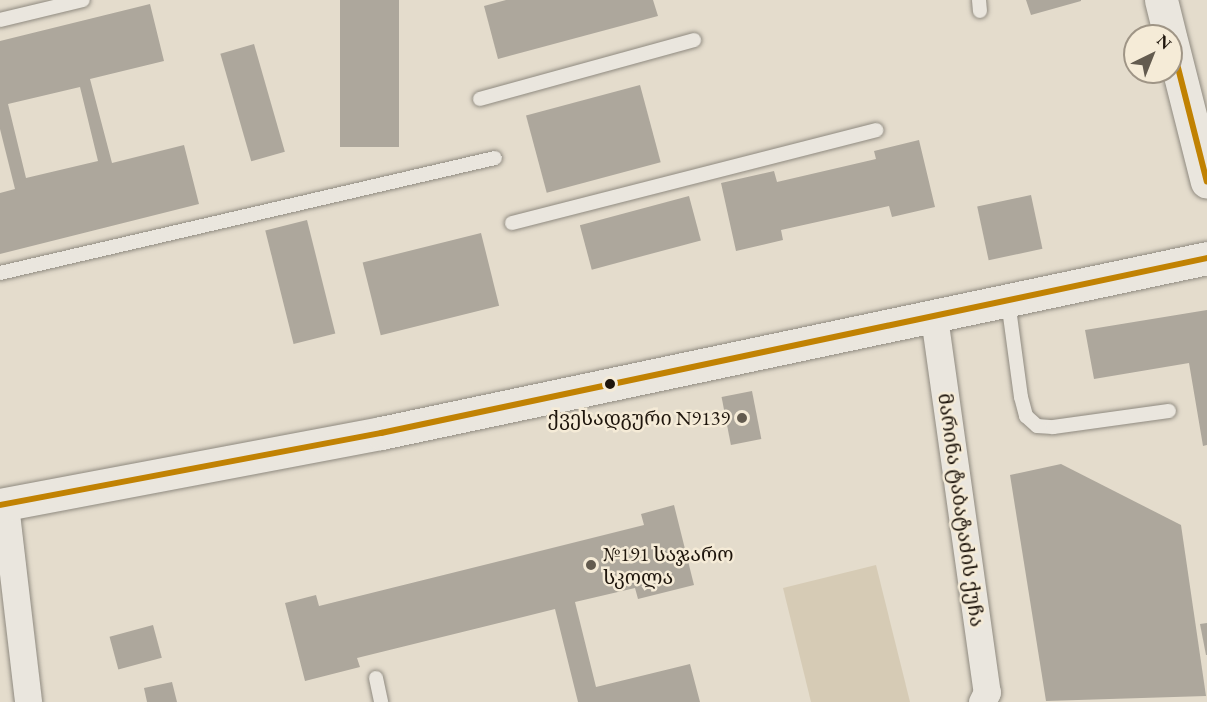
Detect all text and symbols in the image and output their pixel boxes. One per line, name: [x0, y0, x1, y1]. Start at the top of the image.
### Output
north arrow: [1123, 24, 1183, 84]
text: N: [1152, 30, 1176, 54]
unlabelled marker: [604, 378, 616, 390]
street label: მარინა ტაბატაძის ქუჩა: [933, 392, 989, 628]
place label: ქვესადგური N9139: [547, 406, 730, 430]
marker: ქვესადგური N9139: [735, 411, 749, 425]
place label: №191 საჯარო სკოლა: [603, 542, 734, 589]
marker: №191 საჯარო სკოლა: [584, 558, 598, 572]

